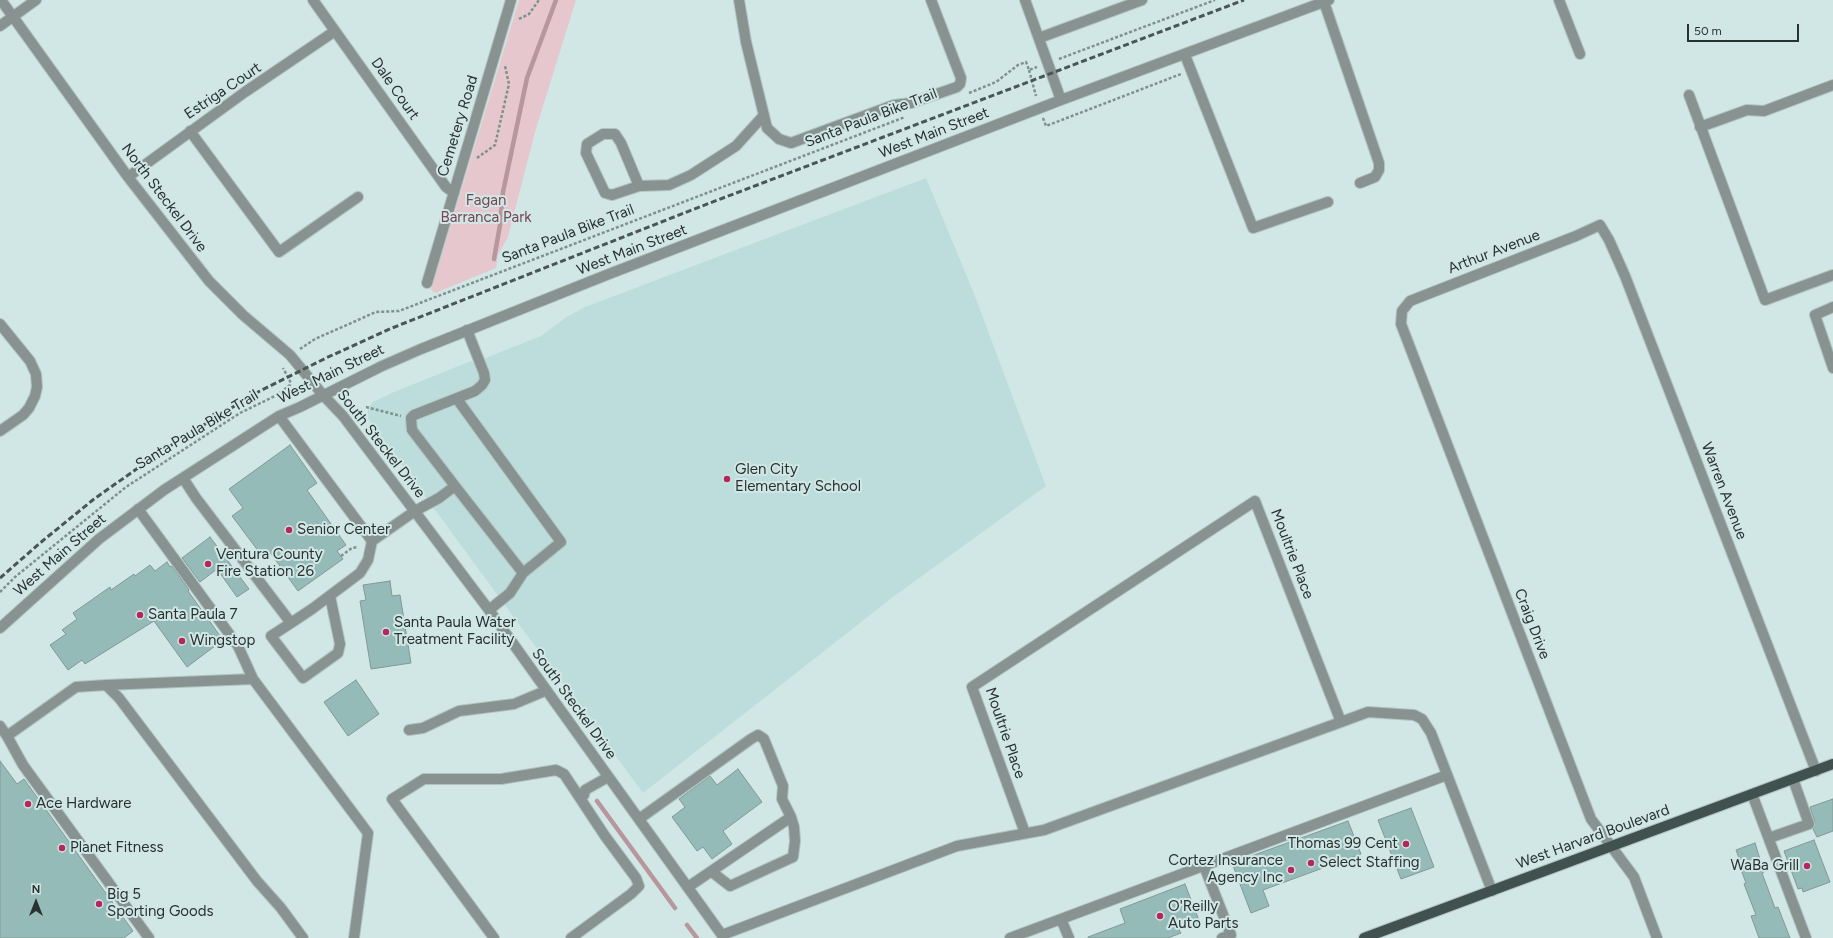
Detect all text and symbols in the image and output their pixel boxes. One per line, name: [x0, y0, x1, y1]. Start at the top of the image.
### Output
scale bar: [1689, 16, 1801, 42]
text: 50 m: [1694, 24, 1722, 38]
street label: Dale Court: [367, 54, 423, 124]
street label: Estriga Court: [181, 59, 265, 123]
street label: Cemetery Road: [434, 73, 482, 179]
street label: Santa Paula Bike Trail: [802, 84, 940, 152]
street label: West Main Street: [877, 104, 991, 162]
street label: North Steckel Drive: [117, 140, 211, 256]
park label: Fagan Barranca Park: [441, 192, 531, 227]
street label: Santa Paula Bike Trail: [499, 200, 637, 268]
street label: West Main Street: [575, 221, 689, 279]
street label: Arthur Avenue: [1445, 226, 1543, 278]
street label: West Main Street: [275, 340, 387, 408]
street label: Santa Paula Bike Trail: [132, 386, 262, 474]
street label: South Steckel Drive: [333, 386, 429, 502]
street label: Warren Avenue: [1697, 440, 1751, 542]
place label: Glen City Elementary School: [735, 461, 861, 496]
marker: Glen City Elementary School: [722, 474, 732, 484]
street label: Moultrie Place: [1267, 506, 1317, 602]
street label: West Main Street: [10, 510, 110, 600]
place label: Senior Center: [297, 521, 390, 539]
marker: Senior Center: [284, 525, 294, 535]
place label: Ventura County Fire Station 26: [216, 546, 323, 581]
marker: Ventura County Fire Station 26: [203, 559, 213, 569]
street label: Craig Drive: [1510, 586, 1554, 662]
place label: Santa Paula 7: [148, 606, 237, 624]
marker: Santa Paula 7: [135, 610, 145, 620]
place label: Santa Paula Water Treatment Facility: [394, 614, 516, 649]
marker: Santa Paula Water Treatment Facility: [381, 627, 391, 637]
place label: Wingstop: [190, 632, 255, 650]
marker: Wingstop: [177, 636, 187, 646]
street label: South Steckel Drive: [528, 645, 620, 763]
street label: Moultrie Place: [981, 685, 1029, 781]
place label: Ace Hardware: [36, 795, 131, 813]
marker: Ace Hardware: [23, 799, 33, 809]
street label: West Harvard Boulevard: [1514, 801, 1672, 873]
place label: Thomas 99 Cent: [1288, 835, 1398, 853]
place label: Planet Fitness: [70, 839, 163, 857]
marker: Thomas 99 Cent: [1401, 839, 1411, 849]
marker: Planet Fitness: [57, 843, 67, 853]
place label: Cortez Insurance Agency Inc: [1168, 852, 1283, 887]
place label: Select Staffing: [1319, 854, 1420, 872]
place label: WaBa Grill: [1730, 857, 1799, 875]
marker: Select Staffing: [1306, 858, 1316, 868]
marker: WaBa Grill: [1802, 861, 1812, 871]
marker: Cortez Insurance Agency Inc: [1286, 865, 1296, 875]
north arrow: [16, 882, 56, 922]
text: N: [32, 883, 40, 896]
place label: Big 5 Sporting Goods: [107, 886, 213, 921]
place label: O'Reilly Auto Parts: [1168, 898, 1238, 933]
marker: Big 5 Sporting Goods: [94, 899, 104, 909]
marker: O'Reilly Auto Parts: [1155, 911, 1165, 921]

